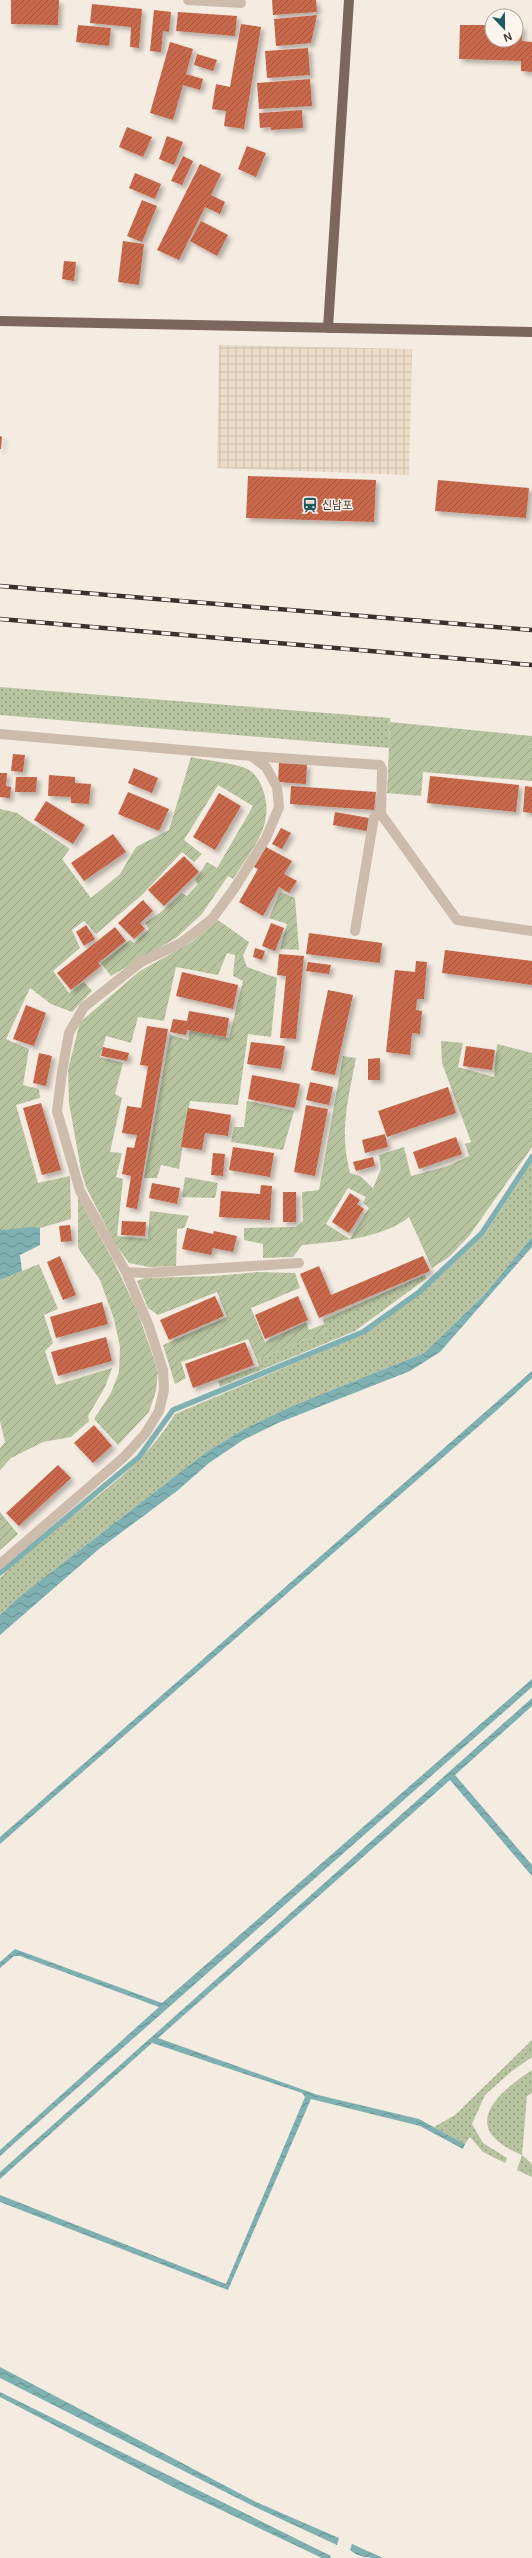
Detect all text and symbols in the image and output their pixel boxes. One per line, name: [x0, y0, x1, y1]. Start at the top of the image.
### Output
north arrow: [484, 8, 524, 48]
text: N: [502, 30, 514, 44]
station icon: 신남포: [301, 496, 319, 514]
place label: 신남포: [322, 499, 352, 511]

